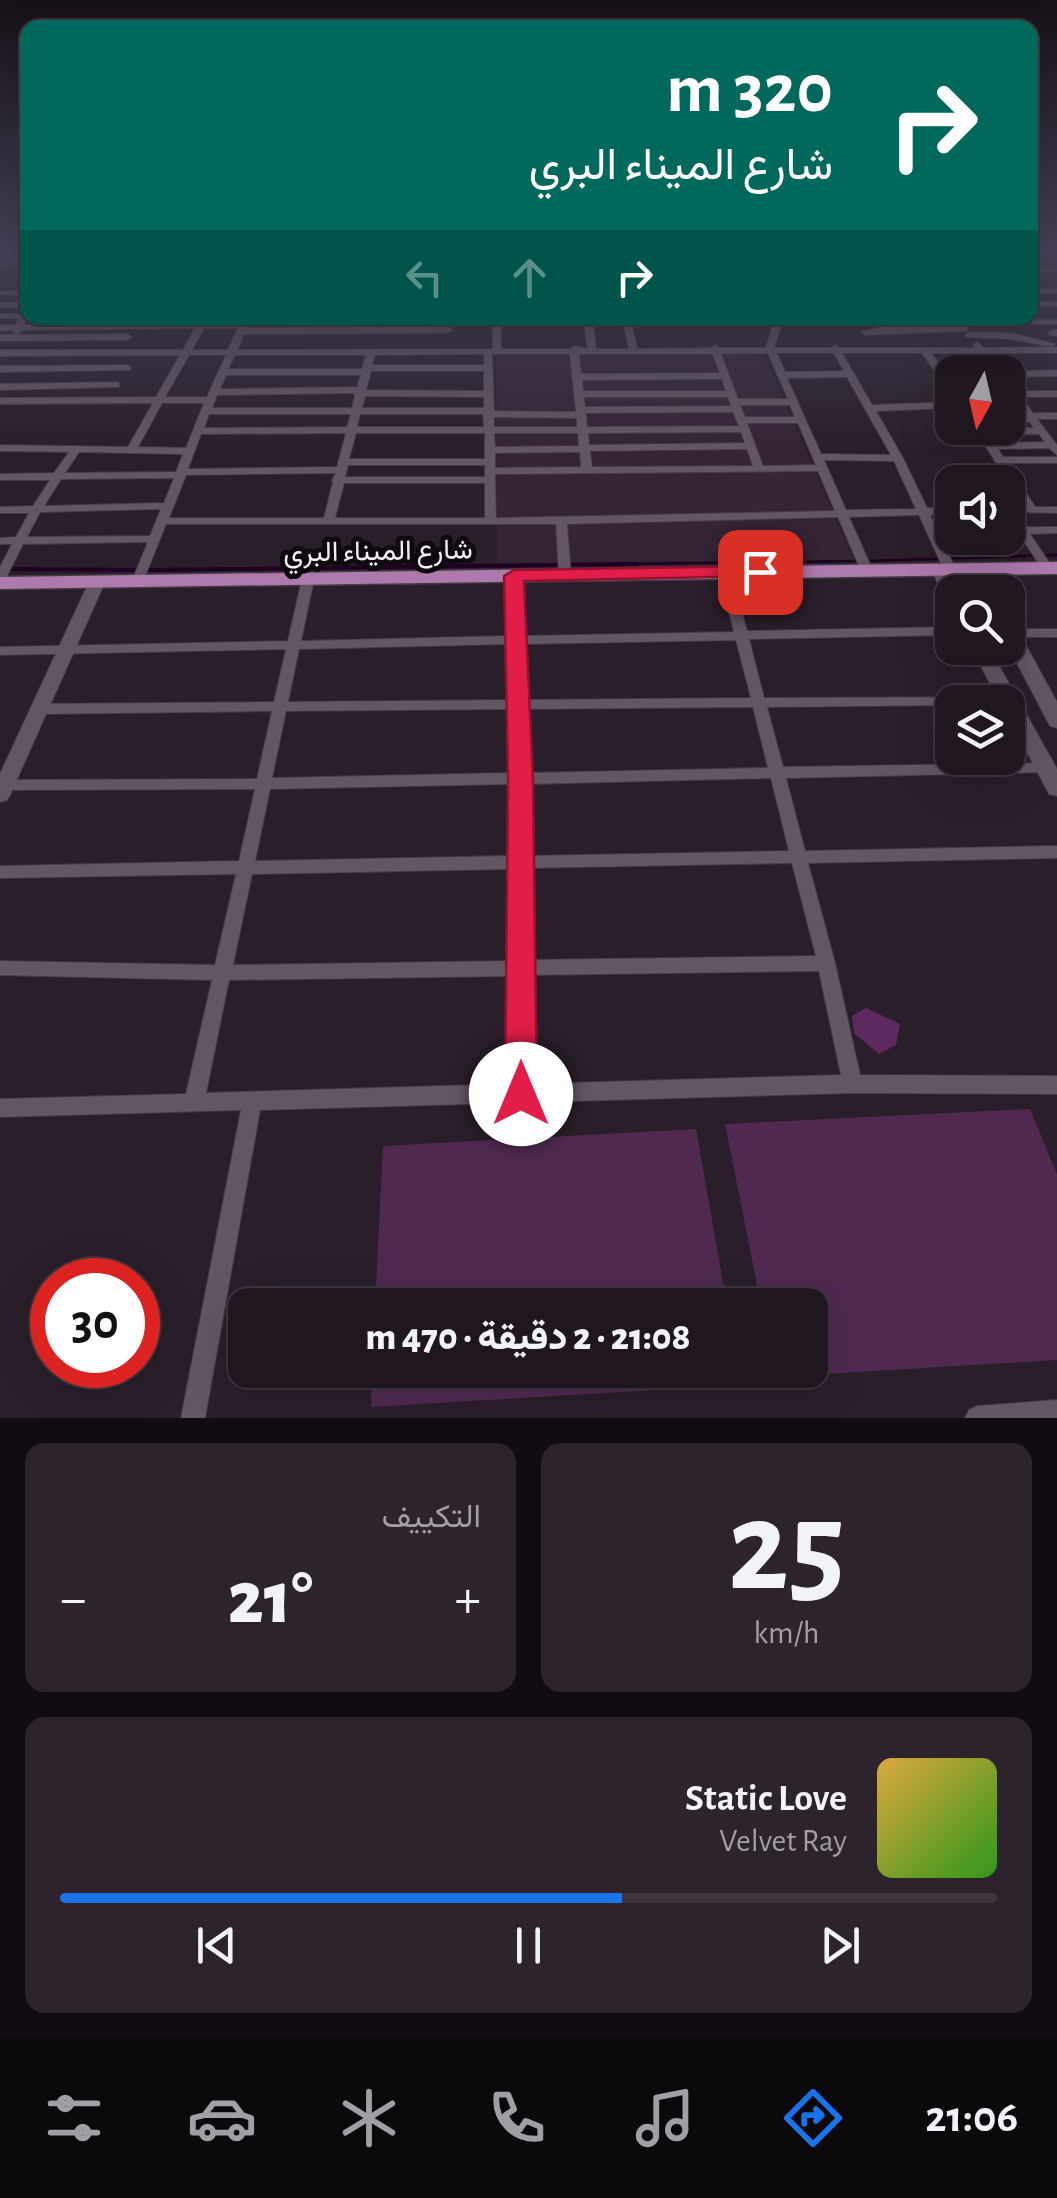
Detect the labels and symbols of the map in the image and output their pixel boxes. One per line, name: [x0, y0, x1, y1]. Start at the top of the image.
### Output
north arrow: [935, 355, 1025, 445]
pin: [718, 530, 803, 615]
street label: شارع الميناء البري: [283, 536, 473, 575]
position arrow: [469, 1042, 573, 1146]
speed limit sign: 30: [30, 1258, 160, 1388]

